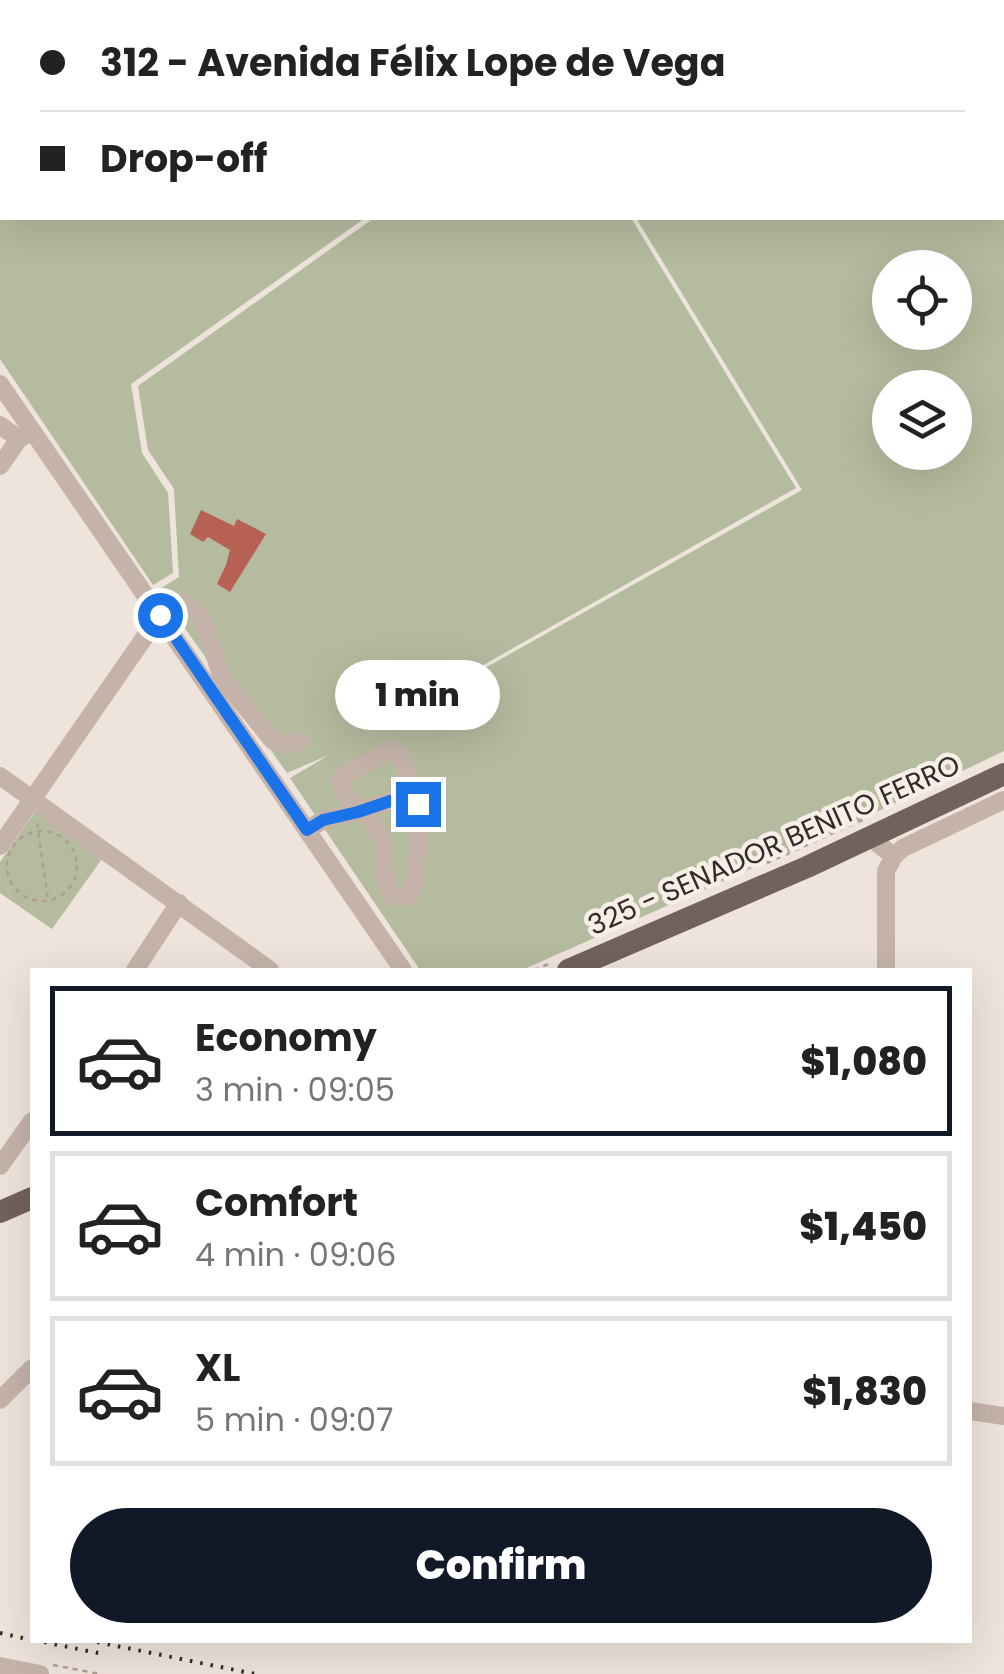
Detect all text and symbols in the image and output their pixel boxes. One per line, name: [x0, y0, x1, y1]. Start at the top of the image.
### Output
text: 312 - Avenida Félix Lope de Vega: [100, 36, 725, 89]
text: Drop-off: [100, 132, 268, 185]
map controls: [872, 250, 972, 470]
button: locate: [872, 250, 972, 350]
button: layers: [872, 370, 972, 470]
route start: [138, 593, 183, 638]
callout: 1 min: [336, 659, 500, 729]
text: 1 min: [375, 672, 460, 717]
street label: 325 - SENADOR BENITO FERRO: [582, 745, 966, 945]
route end: [396, 782, 441, 827]
text: Economy: [195, 1011, 377, 1064]
icon: car: [75, 1016, 165, 1106]
text: $1,080: [800, 1035, 927, 1088]
text: 3 min · 09:05: [195, 1067, 395, 1112]
text: Comfort: [195, 1176, 358, 1229]
icon: car: [75, 1181, 165, 1271]
text: $1,450: [799, 1200, 927, 1253]
text: 4 min · 09:06: [195, 1232, 396, 1277]
text: XL: [195, 1341, 240, 1394]
icon: car: [75, 1346, 165, 1436]
text: $1,830: [802, 1365, 927, 1418]
text: 5 min · 09:07: [195, 1397, 393, 1442]
button: Confirm: [70, 1508, 932, 1623]

